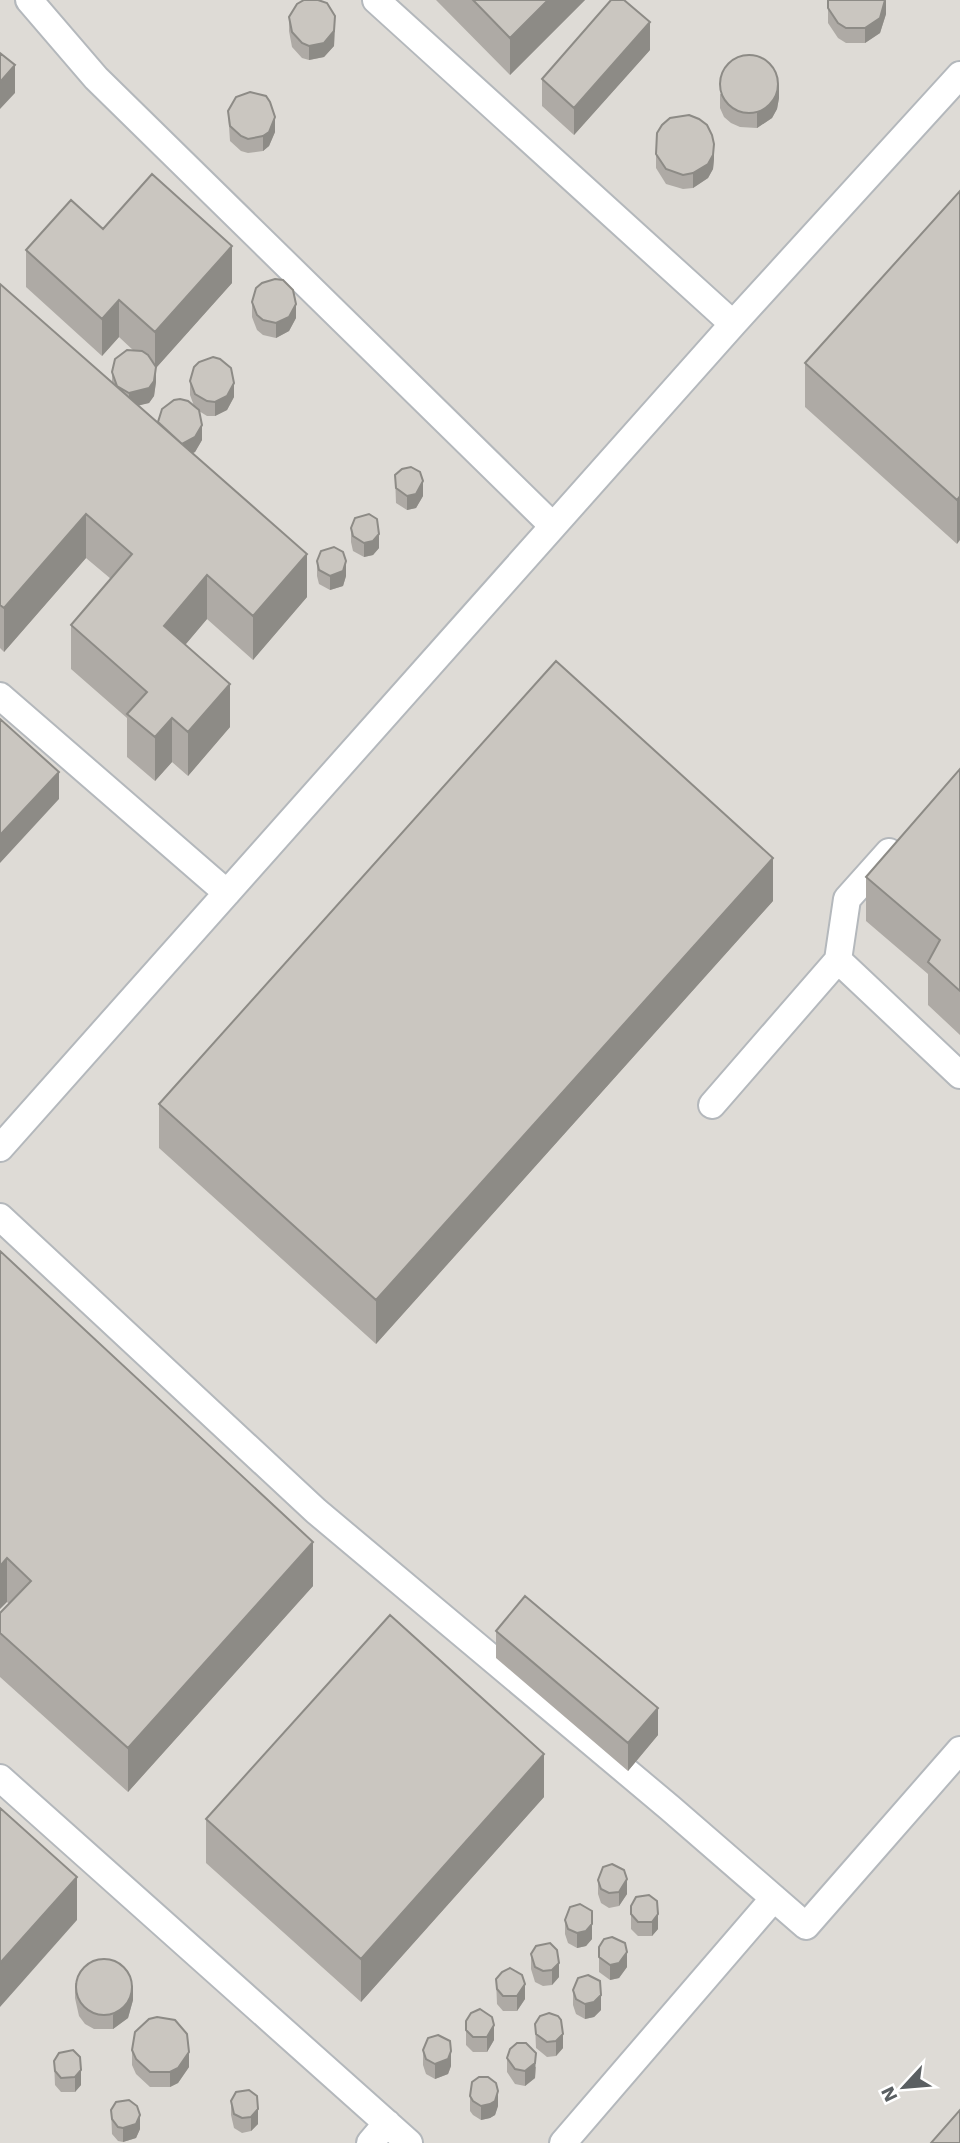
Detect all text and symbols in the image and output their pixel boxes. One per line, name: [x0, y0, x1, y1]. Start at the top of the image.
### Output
north arrow: [869, 2052, 939, 2122]
text: N: [876, 2083, 903, 2106]

